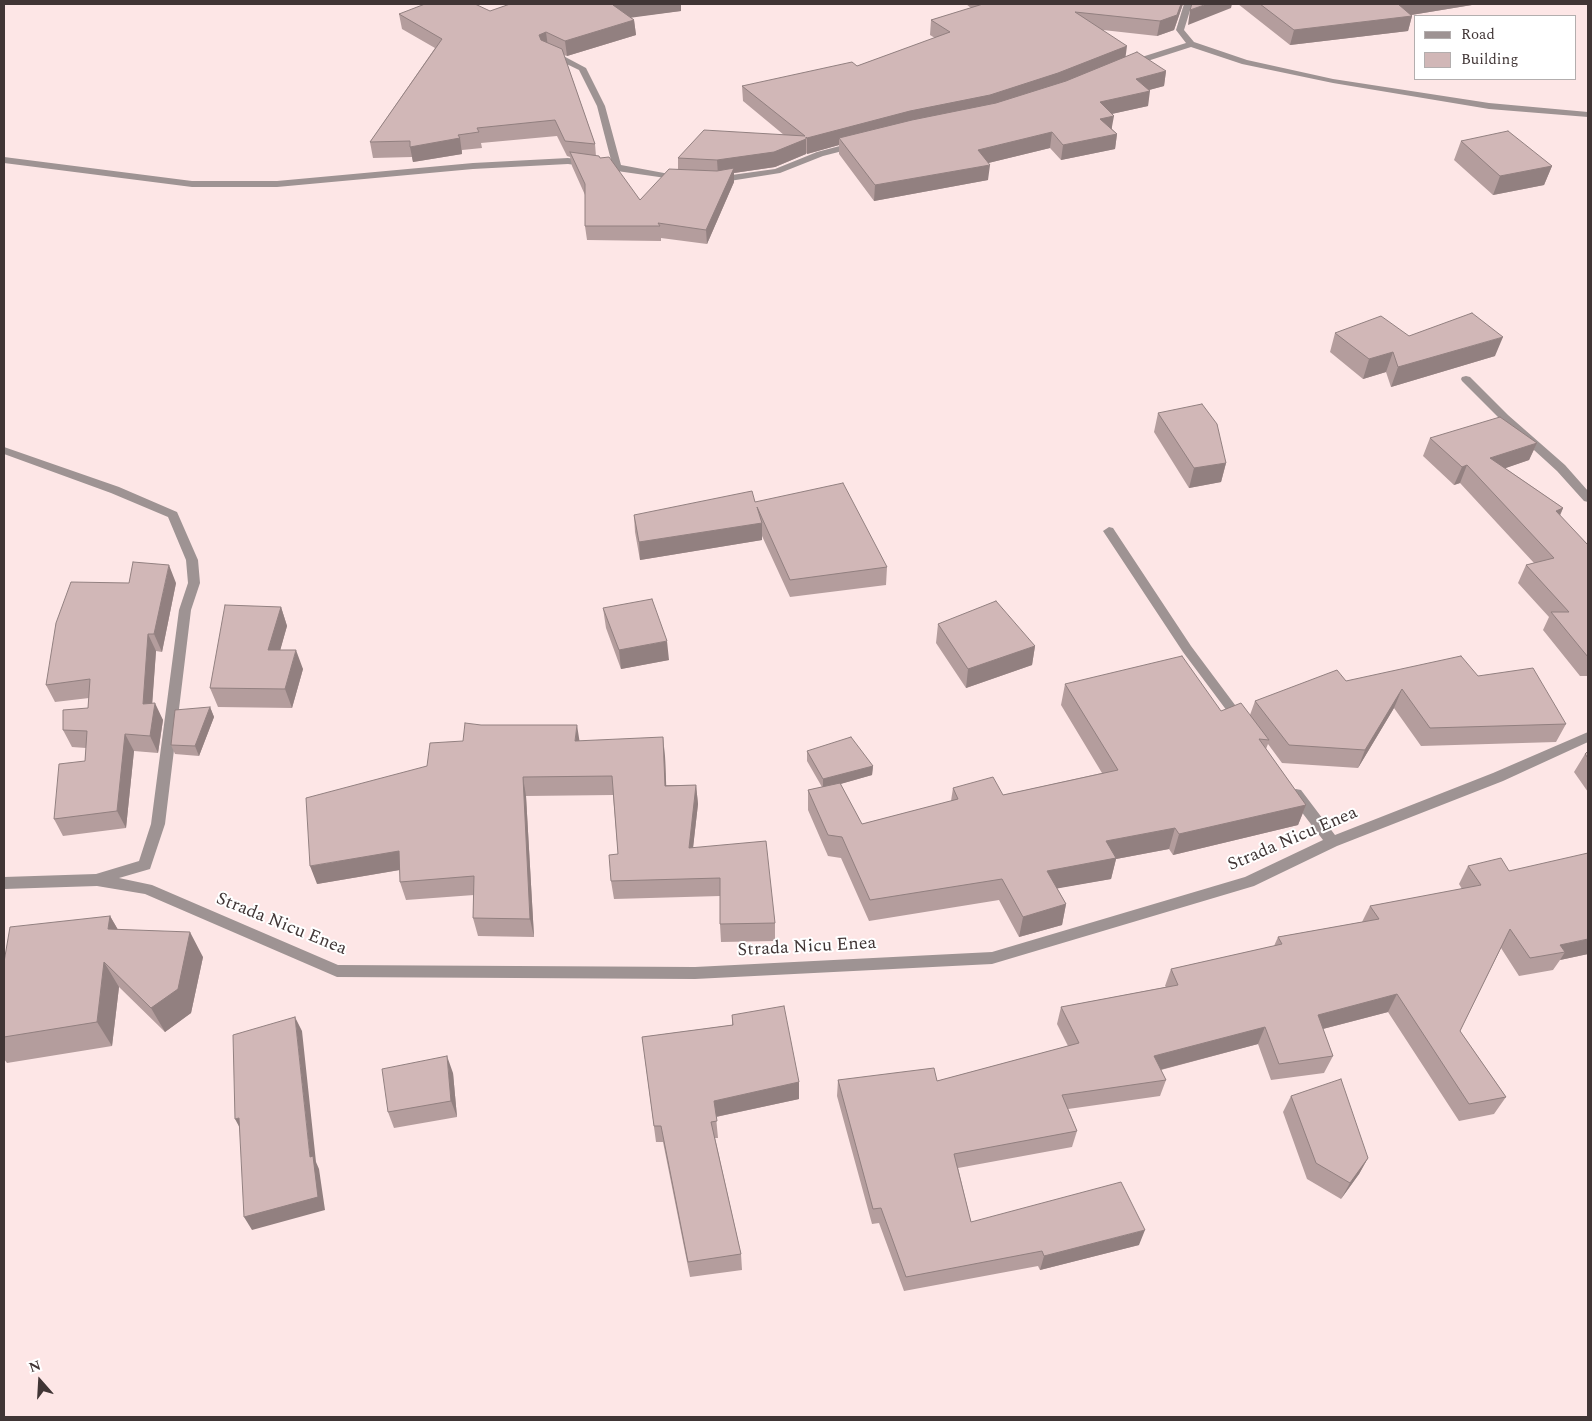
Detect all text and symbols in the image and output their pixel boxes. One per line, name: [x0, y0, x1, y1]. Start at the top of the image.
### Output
legend: [1414, 15, 1577, 80]
text: Road: [1461, 23, 1495, 46]
text: Building: [1461, 48, 1518, 71]
street label: Strada Nicu Enea: [1225, 803, 1361, 877]
street label: Strada Nicu Enea: [213, 889, 349, 961]
street label: Strada Nicu Enea: [737, 934, 877, 962]
text: N: [26, 1355, 44, 1378]
north arrow: [15, 1356, 65, 1406]

